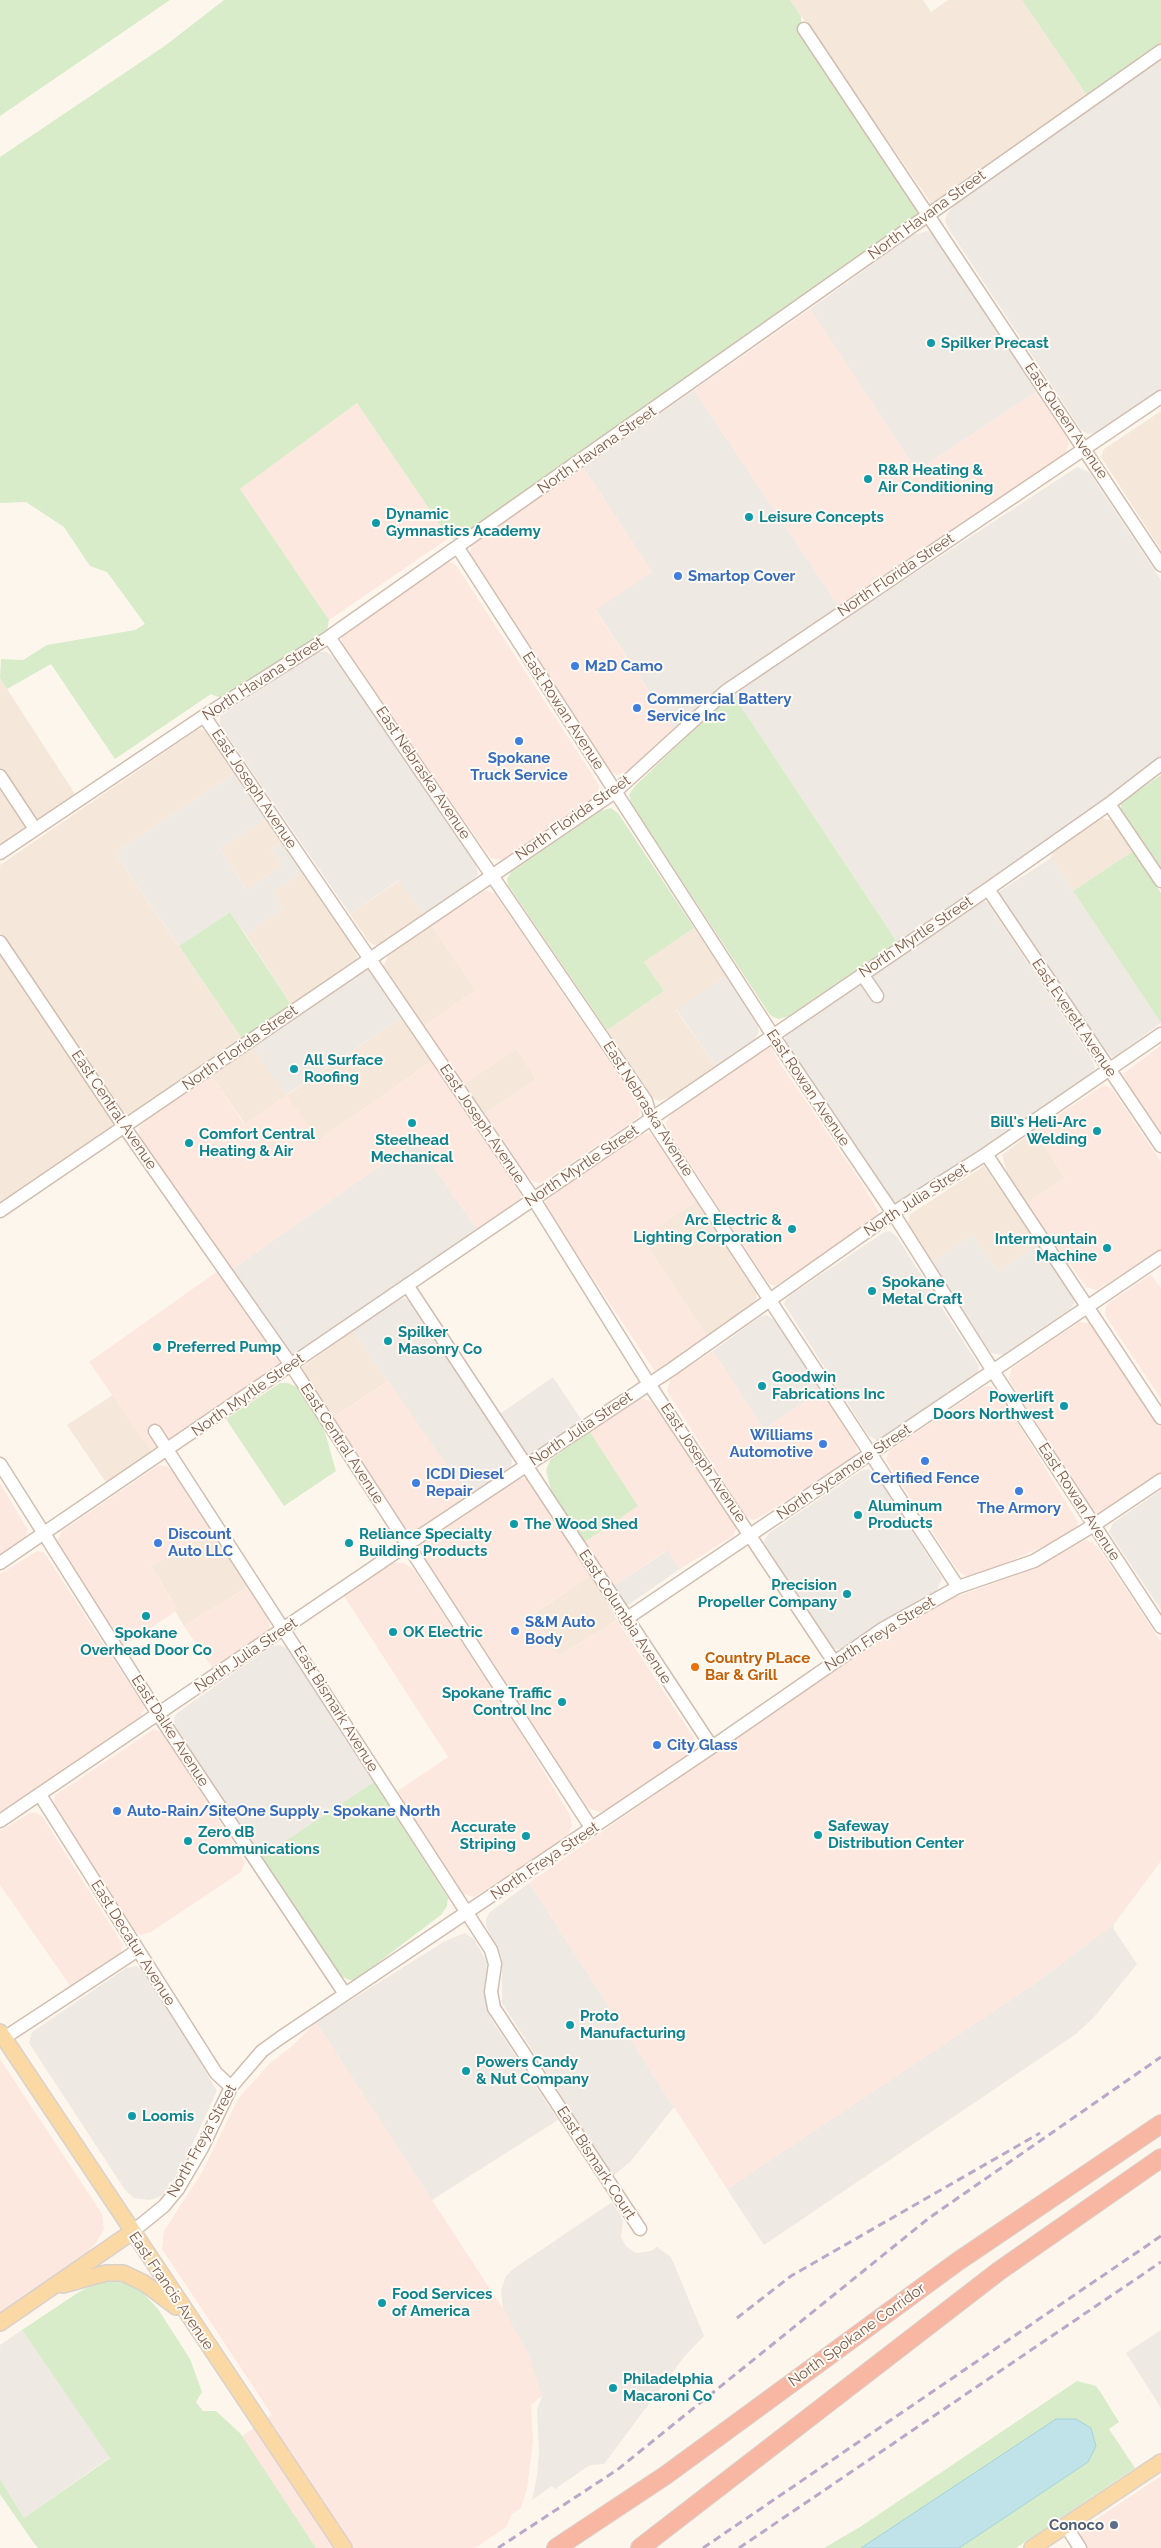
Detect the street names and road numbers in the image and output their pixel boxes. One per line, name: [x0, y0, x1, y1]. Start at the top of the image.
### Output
street label: North Havana Street: [865, 166, 989, 264]
street label: East Queen Avenue: [1020, 359, 1112, 483]
street label: North Havana Street: [534, 402, 660, 498]
street label: North Florida Street: [834, 529, 958, 621]
street label: North Havana Street: [199, 633, 327, 725]
street label: East Rowan Avenue: [518, 649, 608, 773]
street label: East Nebraska Avenue: [372, 703, 474, 843]
street label: East Joseph Avenue: [207, 726, 301, 852]
street label: North Florida Street: [512, 771, 634, 865]
street label: North Myrtle Street: [856, 892, 976, 982]
street label: East Everett Avenue: [1028, 955, 1120, 1081]
street label: North Florida Street: [179, 1001, 301, 1095]
street label: East Rowan Avenue: [762, 1026, 854, 1150]
street label: East Nebraska Avenue: [599, 1038, 697, 1180]
street label: East Central Avenue: [67, 1047, 161, 1173]
street label: East Joseph Avenue: [435, 1061, 529, 1187]
street label: North Myrtle Street: [522, 1121, 642, 1211]
street label: North Julia Street: [861, 1160, 971, 1240]
street label: North Myrtle Street: [188, 1349, 308, 1441]
street label: East Central Avenue: [296, 1380, 388, 1508]
street label: North Julia Street: [526, 1388, 636, 1470]
street label: East Joseph Avenue: [656, 1400, 750, 1526]
street label: North Sycamore Street: [773, 1420, 915, 1524]
street label: East Rowan Avenue: [1034, 1440, 1124, 1564]
street label: East Columbia Avenue: [575, 1546, 675, 1688]
street label: North Freya Street: [822, 1593, 938, 1675]
street label: North Julia Street: [191, 1614, 301, 1696]
street label: East Bismark Avenue: [290, 1643, 382, 1775]
street label: East Dalke Avenue: [127, 1672, 213, 1790]
street label: North Freya Street: [487, 1818, 603, 1904]
street label: East Decatur Avenue: [87, 1877, 179, 2009]
street label: North Freya Street: [163, 2081, 241, 2201]
street label: East Bismark Court: [553, 2103, 639, 2223]
street label: East Francis Avenue: [125, 2228, 217, 2354]
street label: North Spokane Corridor: [785, 2279, 929, 2391]

